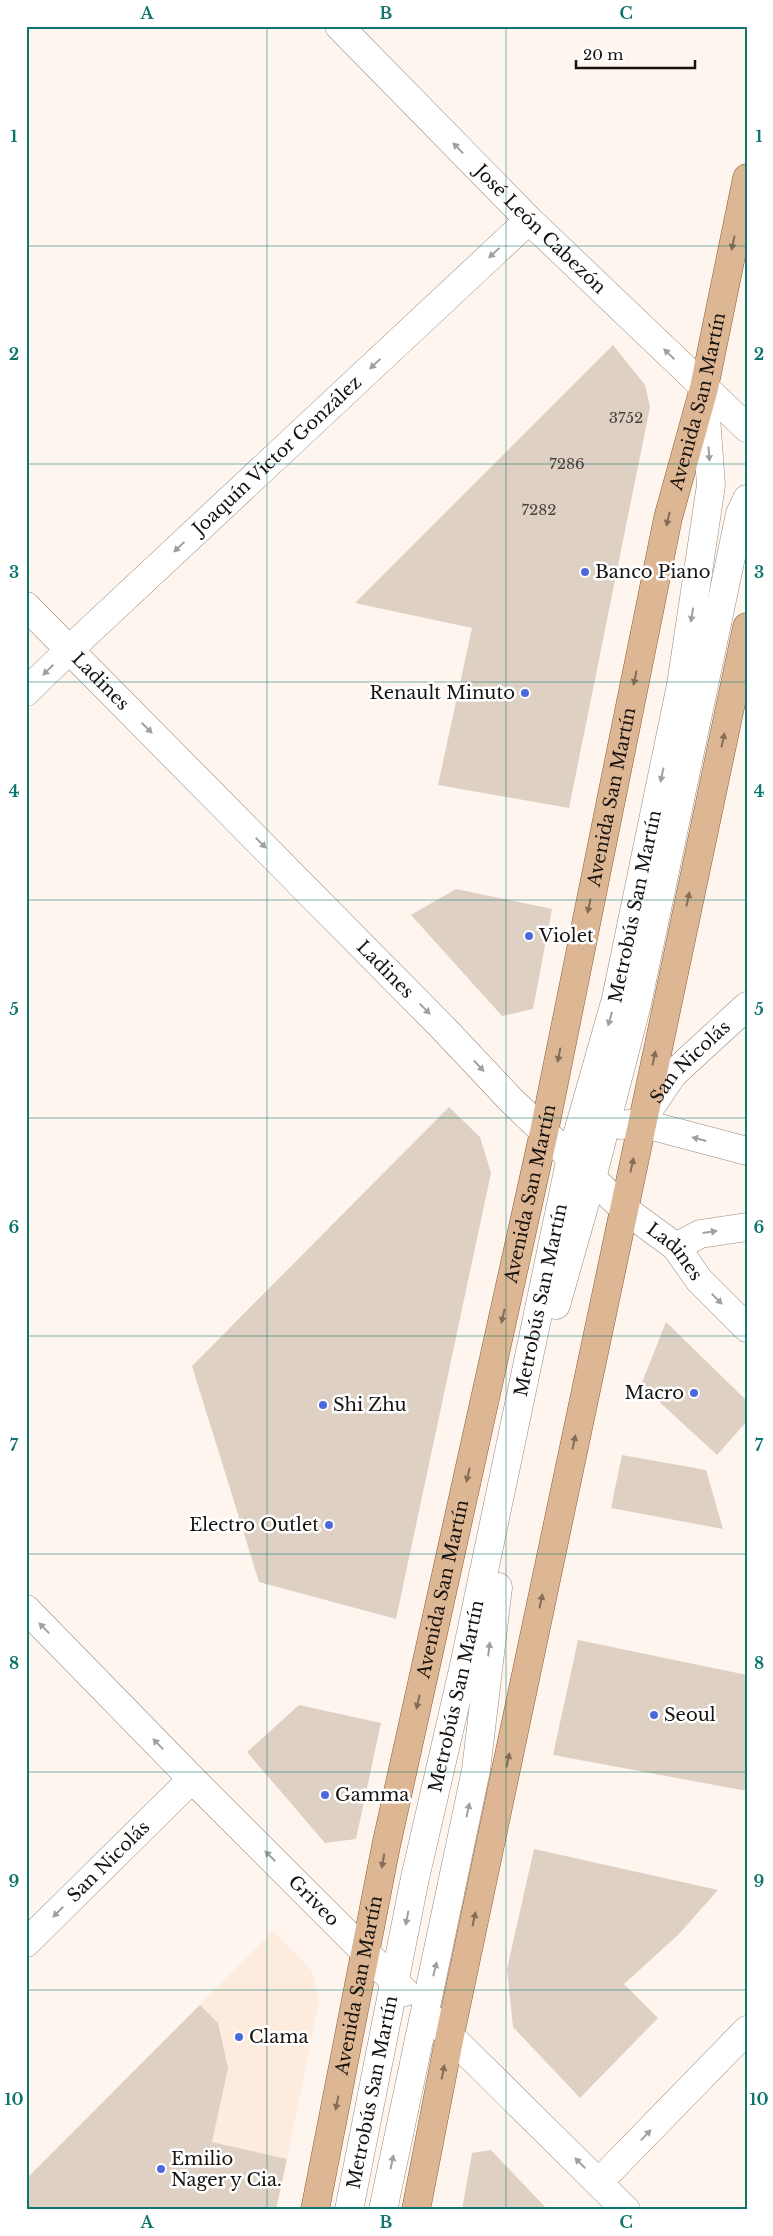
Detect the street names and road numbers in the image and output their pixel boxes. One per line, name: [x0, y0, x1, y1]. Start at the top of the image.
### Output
street label: José León Cabezón: [468, 158, 611, 299]
street label: Avenida San Martín: [665, 311, 730, 494]
street label: Joaquín Victor González: [187, 371, 366, 541]
street label: Ladines: [67, 648, 134, 715]
street label: Avenida San Martín: [583, 705, 640, 889]
street label: Metrobús San Martín: [604, 808, 666, 1005]
street label: Ladines: [352, 936, 418, 1003]
street label: San Nicolás: [646, 1016, 735, 1107]
street label: Avenida San Martín: [500, 1102, 560, 1286]
street label: Metrobús San Martín: [510, 1202, 572, 1398]
street label: Ladines: [642, 1218, 707, 1285]
street label: Avenida San Martín: [412, 1498, 473, 1681]
street label: Metrobús San Martín: [424, 1598, 489, 1794]
street label: San Nicolás: [63, 1816, 154, 1907]
street label: Griveo: [284, 1871, 344, 1931]
street label: Avenida San Martín: [330, 1894, 387, 2078]
street label: Metrobús San Martín: [342, 1994, 402, 2191]

